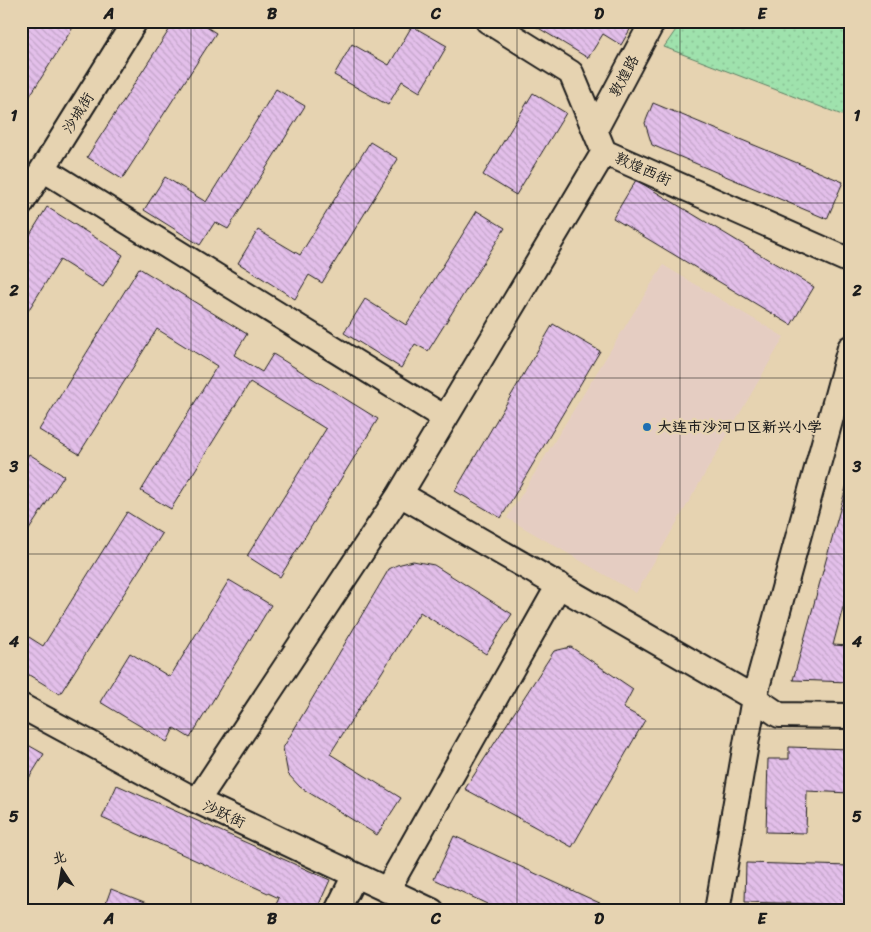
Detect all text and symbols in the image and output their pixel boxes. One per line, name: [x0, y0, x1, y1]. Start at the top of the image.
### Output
text: A: [103, 0, 114, 28]
text: B: [267, 0, 278, 28]
text: C: [430, 0, 442, 28]
text: D: [594, 0, 604, 28]
text: E: [758, 0, 768, 28]
street label: 敦煌路: [602, 50, 646, 102]
street label: 沙城街: [55, 87, 101, 139]
text: 1: [11, 101, 18, 130]
text: 1: [854, 101, 861, 130]
street label: 敦煌西街: [610, 145, 676, 193]
text: 2: [8, 276, 19, 305]
text: 2: [851, 276, 862, 305]
place label: 大连市沙河口区新兴小学: [657, 414, 822, 440]
marker: 大连市沙河口区新兴小学: [641, 421, 653, 433]
text: 3: [9, 452, 19, 481]
text: 3: [852, 452, 862, 481]
text: 4: [8, 627, 19, 656]
text: 4: [851, 627, 862, 656]
street label: 沙跃街: [198, 793, 250, 835]
text: 5: [9, 802, 19, 831]
text: 5: [852, 802, 862, 831]
north arrow: [38, 844, 88, 894]
text: 北: [50, 844, 69, 871]
text: A: [103, 904, 114, 932]
text: B: [267, 904, 278, 932]
text: C: [430, 904, 442, 932]
text: D: [594, 904, 604, 932]
text: E: [758, 904, 768, 932]

